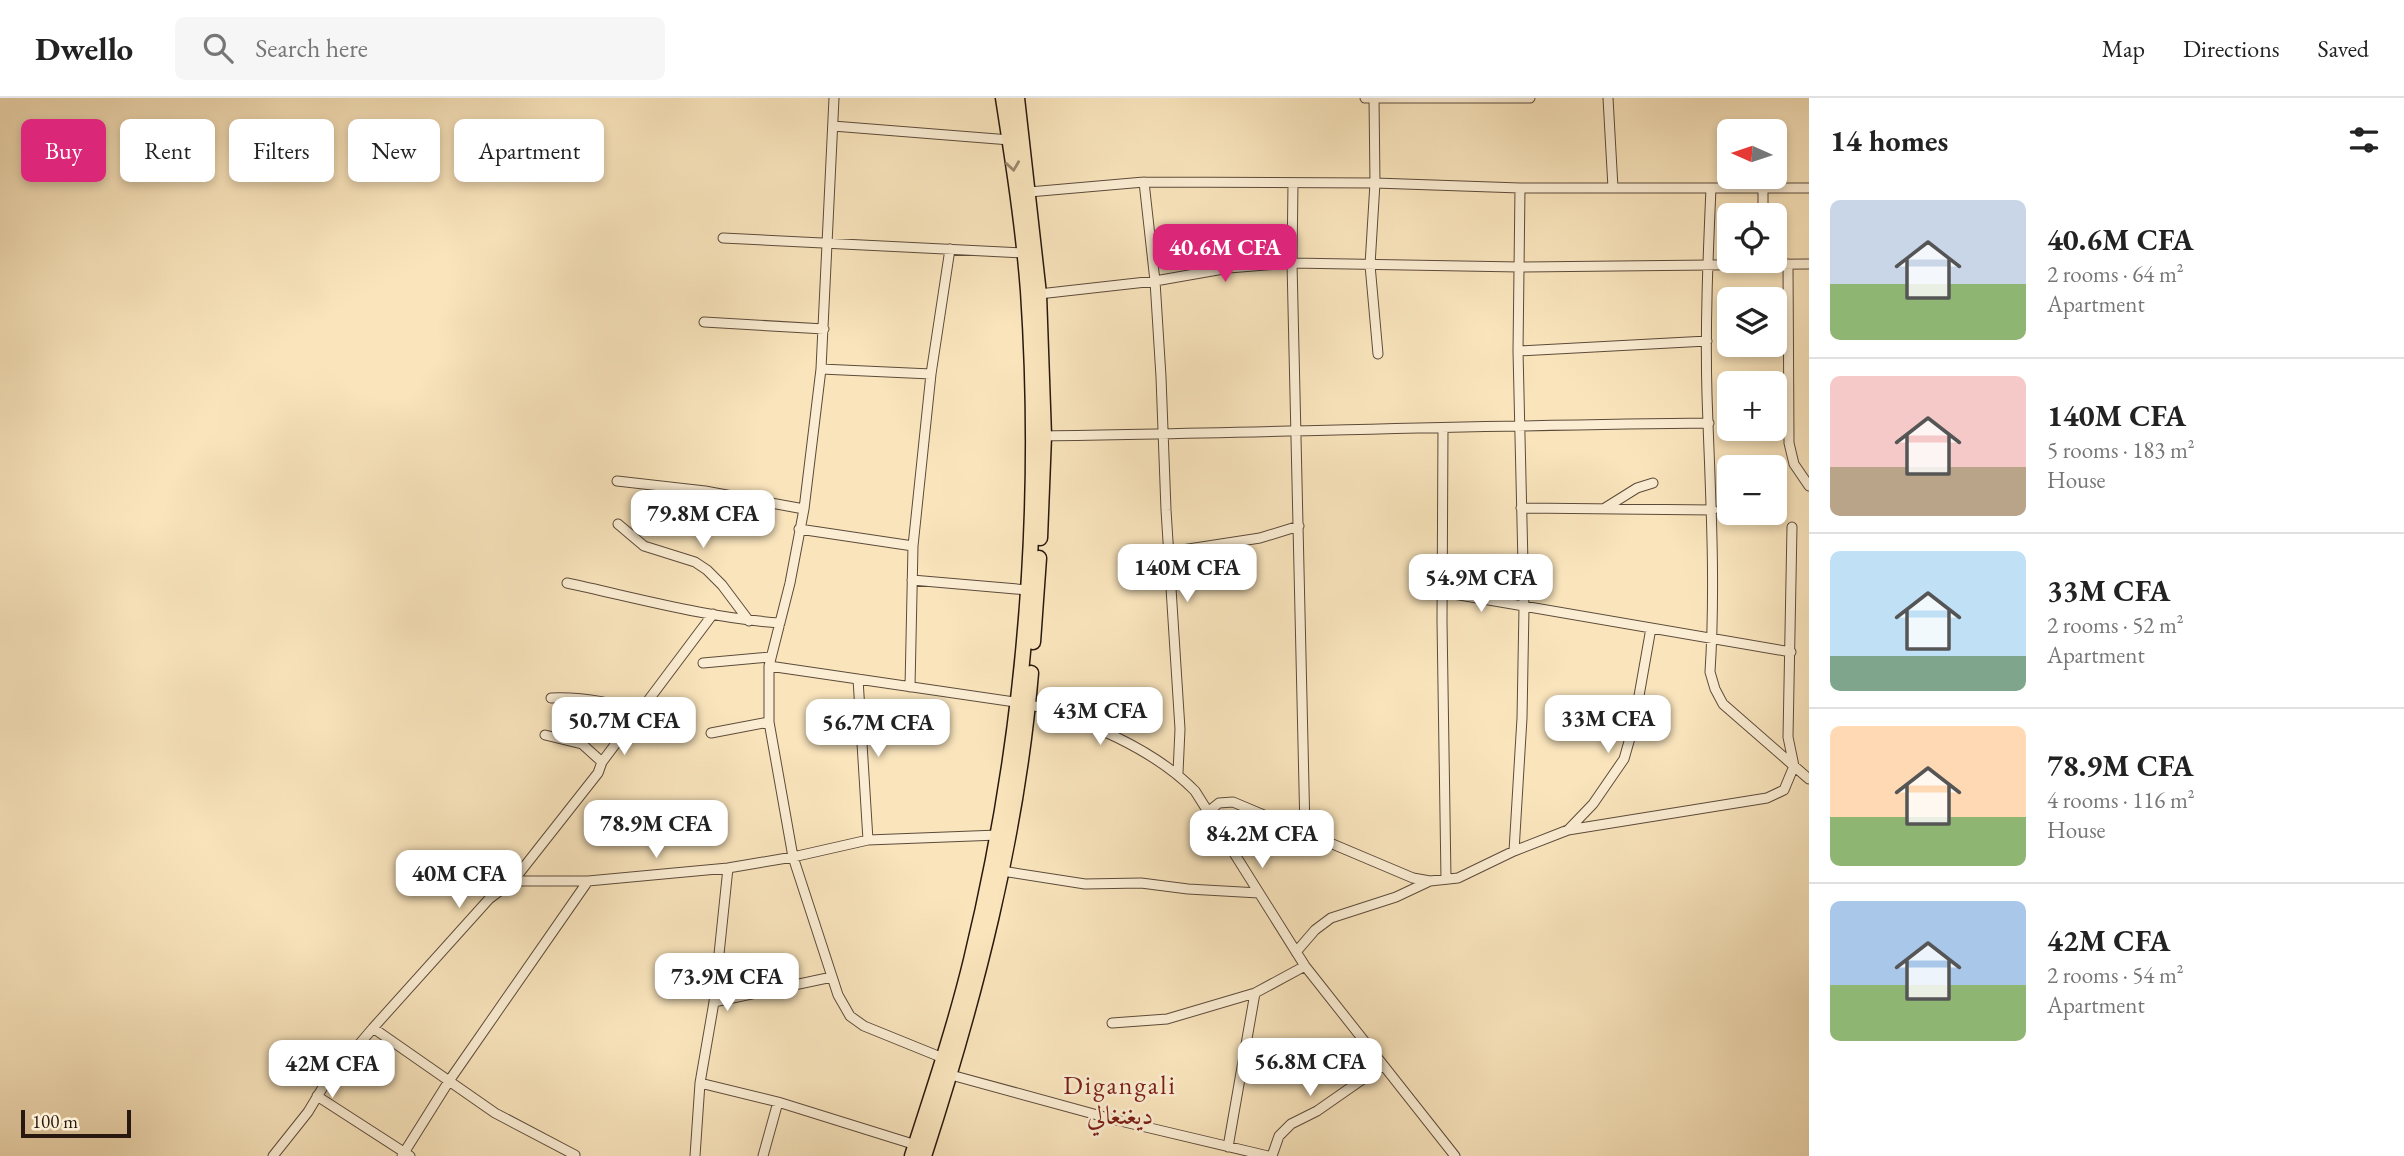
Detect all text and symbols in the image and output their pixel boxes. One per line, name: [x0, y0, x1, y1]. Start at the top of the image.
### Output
search box: [175, 17, 665, 80]
text: Dwello: [35, 27, 133, 70]
icon: search: [199, 29, 237, 67]
text: Search here: [255, 31, 368, 65]
text: Map: [2102, 33, 2145, 64]
text: Directions: [2183, 33, 2280, 64]
text: Saved: [2318, 33, 2369, 64]
chip: Buy: [21, 119, 106, 182]
chip: Rent: [120, 119, 215, 182]
chip: Filters: [229, 119, 334, 182]
chip: New: [348, 119, 440, 182]
chip: Apartment: [454, 119, 604, 182]
north arrow: [1717, 119, 1787, 189]
map controls: [1717, 119, 1787, 525]
text: 14 homes: [1830, 121, 1948, 160]
icon: filters: [2345, 121, 2383, 159]
one-way arrow: [1005, 160, 1020, 171]
button: locate: [1717, 203, 1787, 273]
text: 40.6M CFA: [2047, 220, 2194, 259]
pin: 40.6M CFA: [1145, 225, 1305, 284]
icon: home: [1886, 228, 1970, 312]
text: 40.6M CFA: [1169, 232, 1281, 262]
text: 2 rooms · 64 m²: [2047, 259, 2184, 289]
button: layers: [1717, 287, 1787, 357]
text: Apartment: [2047, 289, 2145, 319]
button: +: [1717, 371, 1787, 441]
text: 140M CFA: [2047, 396, 2186, 435]
icon: home: [1886, 404, 1970, 488]
text: 5 rooms · 183 m²: [2047, 435, 2195, 465]
button: −: [1717, 455, 1787, 525]
text: House: [2047, 465, 2106, 495]
pin: 79.8M CFA: [623, 490, 783, 550]
text: 79.8M CFA: [647, 498, 759, 528]
pin: 140M CFA: [1115, 545, 1259, 604]
text: 140M CFA: [1134, 552, 1240, 582]
pin: 54.9M CFA: [1401, 554, 1561, 614]
text: 54.9M CFA: [1425, 562, 1537, 592]
text: 33M CFA: [2047, 571, 2170, 610]
icon: home: [1886, 579, 1970, 663]
text: 2 rooms · 52 m²: [2047, 610, 2184, 640]
text: Apartment: [2047, 640, 2145, 670]
pin: 43M CFA: [1035, 688, 1165, 747]
text: 43M CFA: [1053, 695, 1147, 725]
pin: 33M CFA: [1543, 696, 1673, 755]
pin: 50.7M CFA: [544, 698, 704, 757]
pin: 56.7M CFA: [798, 700, 958, 759]
text: 33M CFA: [1561, 703, 1655, 733]
text: 50.7M CFA: [568, 705, 680, 735]
text: 56.7M CFA: [822, 707, 934, 737]
text: 78.9M CFA: [2047, 746, 2194, 785]
icon: home: [1886, 754, 1970, 838]
text: 4 rooms · 116 m²: [2047, 785, 2195, 815]
pin: 78.9M CFA: [576, 800, 736, 860]
text: 78.9M CFA: [600, 808, 712, 838]
pin: 84.2M CFA: [1182, 810, 1342, 870]
text: House: [2047, 815, 2106, 845]
text: 84.2M CFA: [1206, 818, 1318, 848]
pin: 40M CFA: [394, 850, 524, 910]
text: 40M CFA: [412, 858, 506, 888]
text: 42M CFA: [2047, 921, 2170, 960]
icon: home: [1886, 929, 1970, 1013]
pin: 73.9M CFA: [647, 954, 807, 1013]
text: 2 rooms · 54 m²: [2047, 960, 2184, 990]
text: 73.9M CFA: [671, 961, 783, 991]
text: Apartment: [2047, 990, 2145, 1020]
pin: 56.8M CFA: [1230, 1038, 1390, 1098]
pin: 42M CFA: [267, 1040, 397, 1100]
text: 56.8M CFA: [1254, 1046, 1366, 1076]
text: 42M CFA: [285, 1048, 379, 1078]
district label: Digangali ديغنغالي: [1063, 1068, 1177, 1137]
scale bar: [21, 1107, 131, 1139]
text: 100 m: [32, 1109, 78, 1134]

